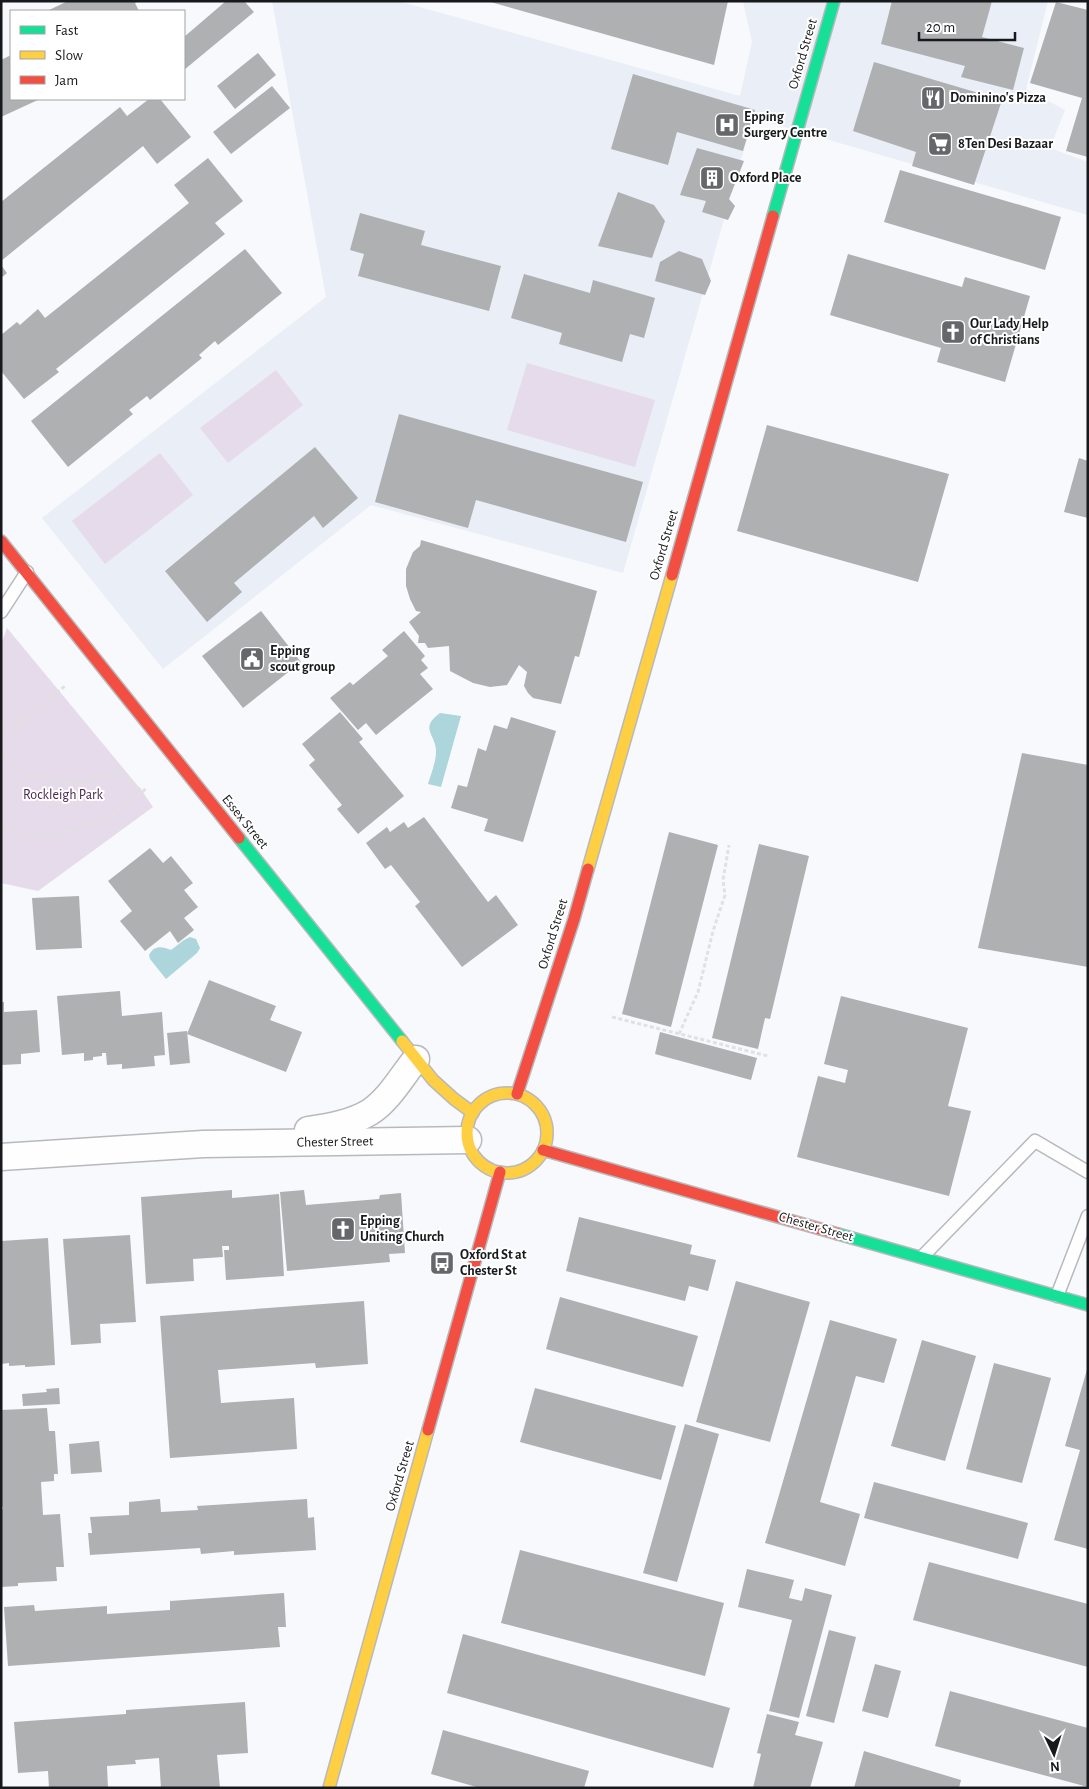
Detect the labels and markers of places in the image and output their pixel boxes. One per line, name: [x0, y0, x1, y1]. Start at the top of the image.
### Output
restaurant icon: Dominino's Pizza: [920, 85, 946, 111]
place label: Dominino's Pizza: [950, 91, 1046, 105]
place label: Epping Surgery Centre: [744, 110, 828, 140]
hospital icon: Epping Surgery Centre: [714, 112, 740, 138]
supermarket icon: 8Ten Desi Bazaar: [927, 131, 953, 157]
place label: 8Ten Desi Bazaar: [958, 137, 1053, 151]
building icon: Oxford Place: [699, 165, 725, 191]
place label: Oxford Place: [730, 171, 802, 185]
place label: Our Lady Help of Christians: [970, 317, 1049, 347]
church icon: Our Lady Help of Christians: [940, 319, 966, 345]
place label: Epping scout group: [270, 644, 335, 674]
public building icon: Epping scout group: [239, 646, 265, 672]
place label: Epping Uniting Church: [360, 1214, 444, 1244]
church icon: Epping Uniting Church: [330, 1216, 356, 1242]
place label: Oxford St at Chester St: [460, 1248, 527, 1278]
bus stop icon: Oxford St at Chester St: [429, 1250, 455, 1276]

